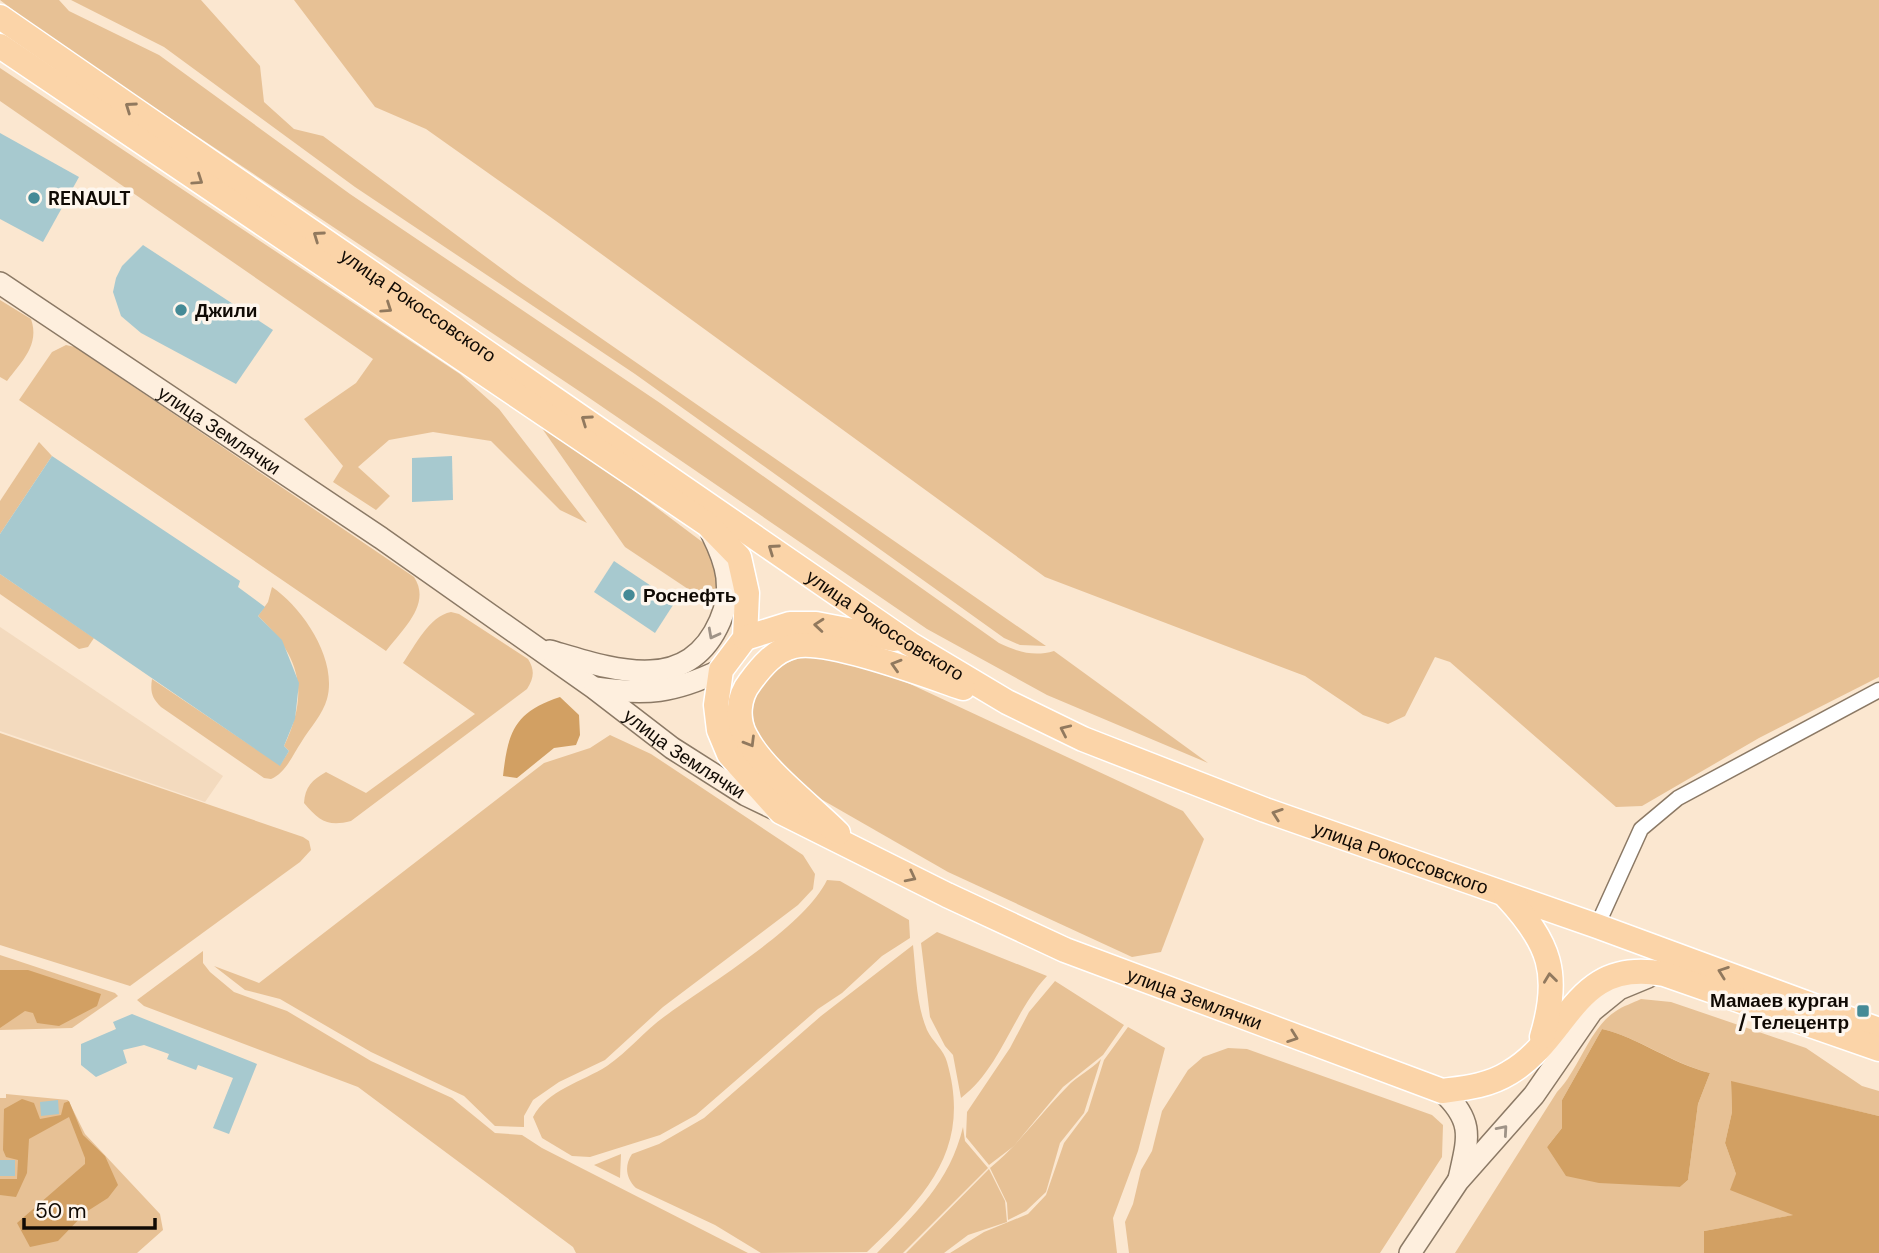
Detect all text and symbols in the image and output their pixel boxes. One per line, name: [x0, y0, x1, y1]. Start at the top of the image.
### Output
one-way arrow: [125, 103, 138, 115]
one-way arrow: [191, 172, 204, 185]
place label: RENAULT: [48, 186, 131, 211]
marker: RENAULT: [26, 190, 42, 206]
one-way arrow: [312, 231, 325, 244]
street label: улица Рокоссовского: [335, 243, 501, 368]
place label: Джили: [195, 298, 257, 323]
one-way arrow: [379, 300, 392, 312]
marker: Джили: [173, 302, 189, 318]
street label: улица Землячки: [153, 380, 285, 480]
one-way arrow: [581, 416, 594, 428]
one-way arrow: [768, 545, 781, 557]
street label: улица Рокоссовского: [801, 564, 969, 686]
place label: Роснефть: [643, 583, 737, 608]
marker: Роснефть: [621, 587, 637, 603]
one-way arrow: [814, 618, 825, 633]
one-way arrow: [708, 627, 721, 639]
one-way arrow: [890, 659, 902, 674]
street label: улица Землячки: [618, 703, 750, 805]
one-way arrow: [1060, 725, 1072, 739]
one-way arrow: [741, 734, 754, 747]
one-way arrow: [1271, 808, 1283, 822]
street label: улица Рокоссовского: [1310, 816, 1492, 900]
one-way arrow: [904, 869, 916, 882]
street label: улица Землячки: [1123, 962, 1266, 1036]
one-way arrow: [1717, 967, 1729, 981]
one-way arrow: [1542, 972, 1557, 984]
place label: Мамаев курган / Телецентр: [1710, 988, 1849, 1035]
marker: Мамаев курган / Телецентр: [1855, 1003, 1871, 1019]
one-way arrow: [1286, 1029, 1298, 1043]
one-way arrow: [1495, 1125, 1507, 1138]
scale bar: [24, 1186, 156, 1230]
text: 50 m: [35, 1197, 86, 1225]

